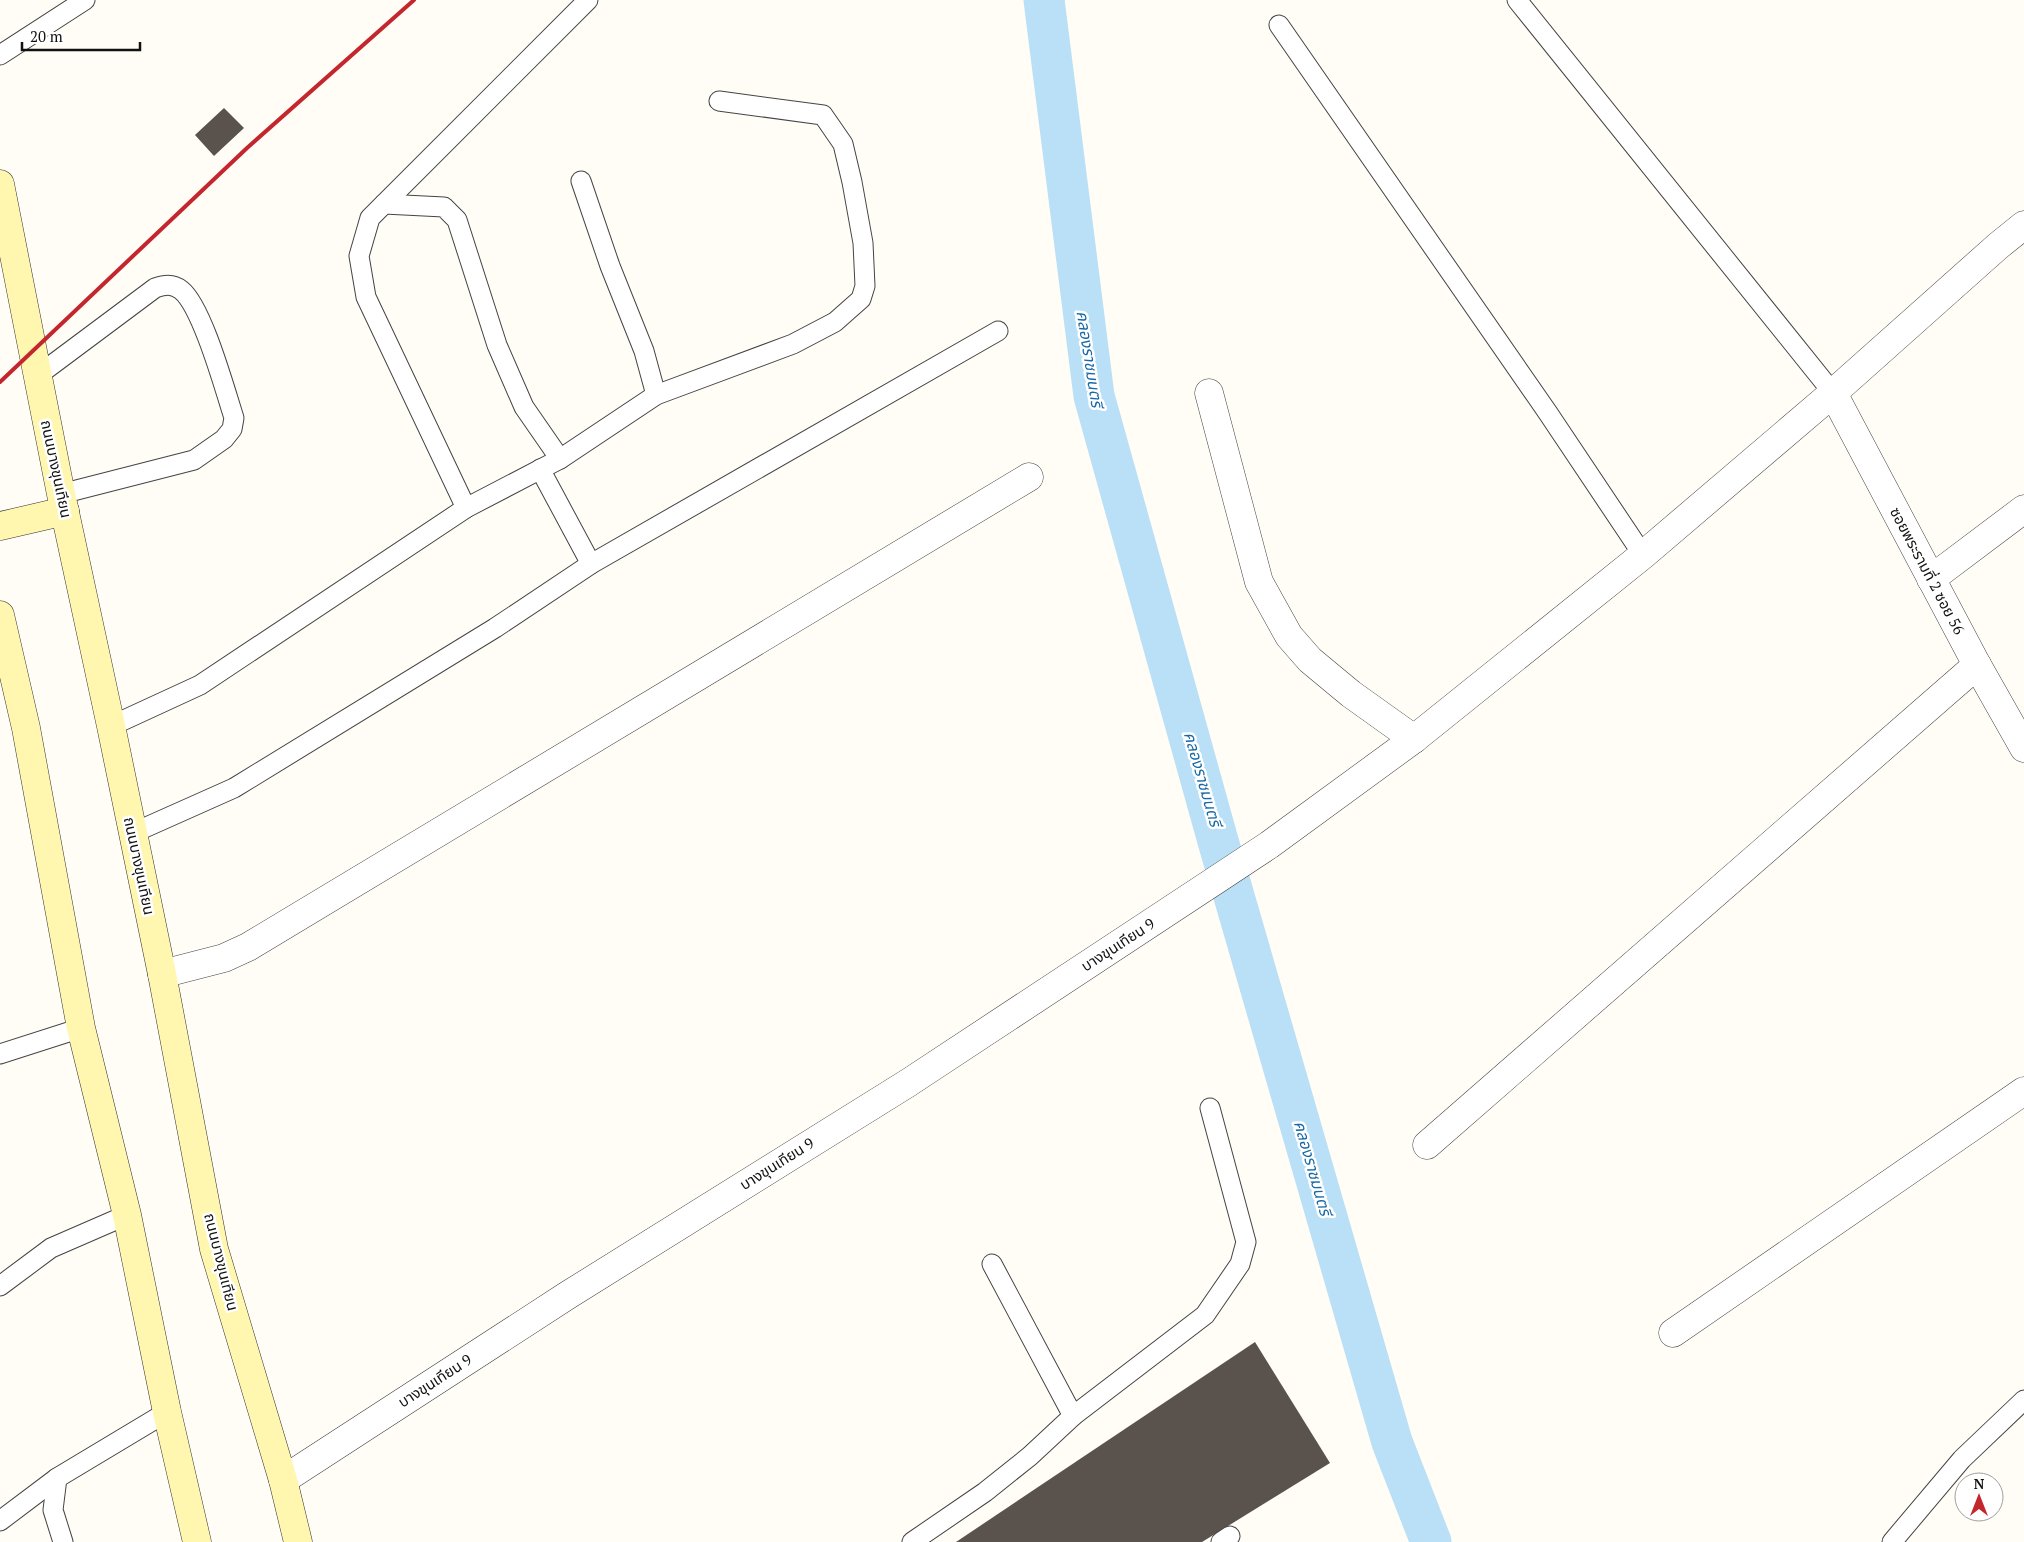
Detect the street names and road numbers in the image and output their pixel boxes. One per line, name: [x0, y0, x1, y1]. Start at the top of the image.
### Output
street label: ถนนบางขุนเทียน: [37, 418, 77, 520]
street label: ซอยพระรามที่ 2 ซอย 56: [1886, 503, 1970, 638]
street label: ถนนบางขุนเทียน: [120, 815, 160, 917]
street label: บางขุนเทียน 9: [1077, 913, 1158, 975]
street label: บางขุนเทียน 9: [736, 1132, 817, 1194]
street label: ถนนบางขุนเทียน: [200, 1211, 244, 1313]
street label: บางขุนเทียน 9: [394, 1349, 475, 1411]

